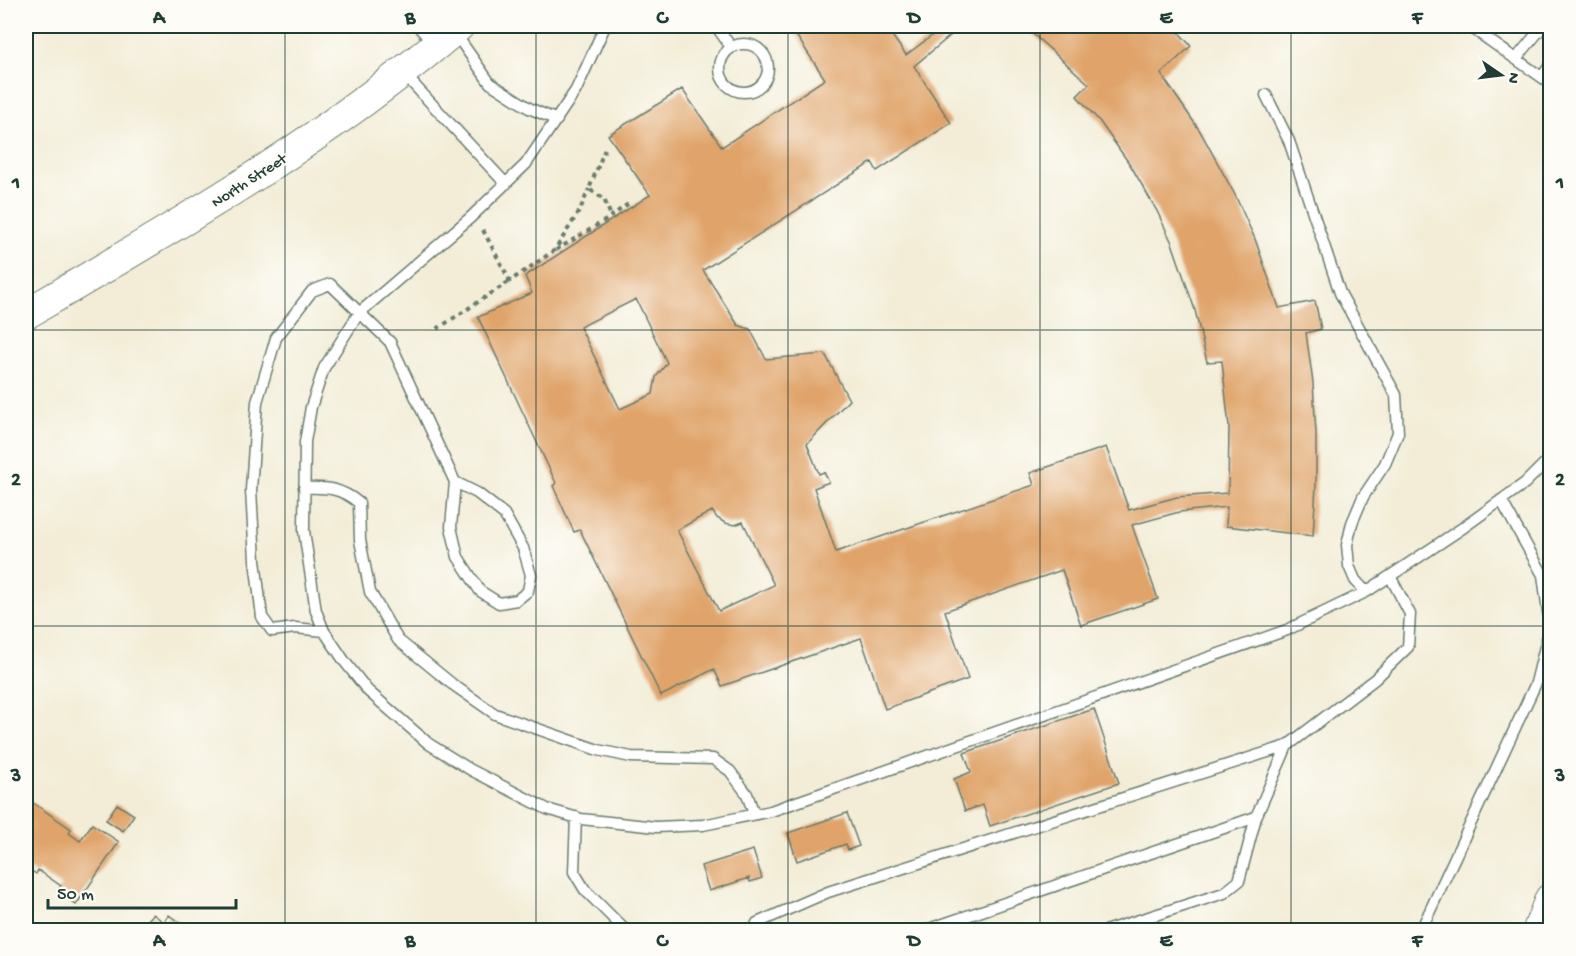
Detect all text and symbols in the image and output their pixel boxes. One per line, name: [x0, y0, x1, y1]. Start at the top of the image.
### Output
text: A: [152, 8, 167, 31]
text: B: [404, 8, 416, 31]
text: C: [656, 8, 670, 31]
text: D: [905, 8, 921, 31]
text: E: [1160, 8, 1174, 31]
text: F: [1411, 8, 1424, 31]
north arrow: [1471, 45, 1531, 105]
text: N: [1502, 70, 1523, 86]
street label: North Street: [209, 150, 292, 213]
text: 1: [11, 173, 20, 196]
text: 1: [1555, 173, 1564, 196]
text: 2: [11, 470, 21, 493]
text: 2: [1555, 470, 1565, 493]
text: 3: [10, 766, 21, 789]
text: 3: [1554, 766, 1565, 789]
scale bar: [48, 872, 236, 910]
text: 50 m: [57, 885, 94, 906]
text: A: [152, 931, 167, 954]
text: B: [404, 931, 416, 954]
text: C: [656, 931, 670, 954]
text: D: [905, 931, 921, 954]
text: E: [1160, 931, 1174, 954]
text: F: [1411, 931, 1424, 954]

